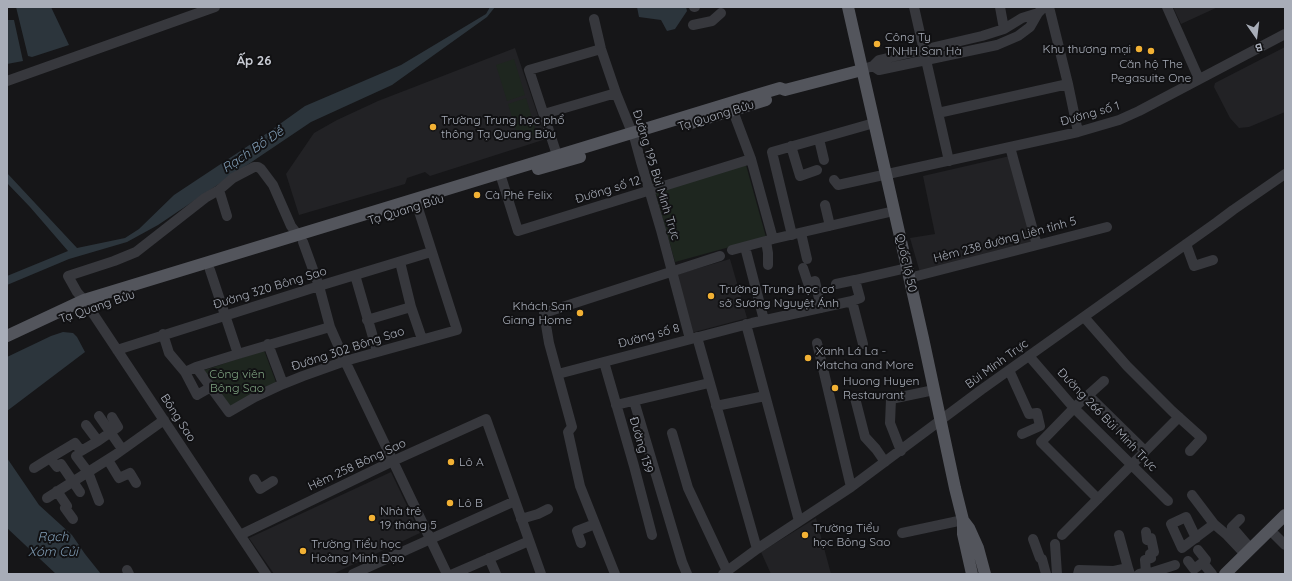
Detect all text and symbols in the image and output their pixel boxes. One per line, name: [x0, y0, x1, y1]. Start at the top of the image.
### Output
north arrow: [1236, 16, 1276, 56]
place label: Công Ty TNHH San Hà: [885, 30, 962, 58]
marker: Công Ty TNHH San Hà: [872, 39, 882, 49]
text: B: [1254, 40, 1264, 55]
place label: Khu thương mại: [1043, 42, 1131, 56]
marker: Khu thương mại: [1134, 44, 1144, 54]
marker: Căn hộ The Pegasuite One: [1146, 46, 1156, 56]
district label: Ấp 26: [237, 53, 271, 69]
place label: Căn hộ The Pegasuite One: [1111, 57, 1191, 85]
street label: Tạ Quang Bửu: [676, 98, 756, 134]
street label: Đường số 1: [1059, 99, 1121, 129]
street label: Đường 195 Bùi Minh Trực: [629, 108, 683, 242]
place label: Trường Trung học phổ thông Tạ Quang Bửu: [441, 113, 564, 141]
marker: Trường Trung học phổ thông Tạ Quang Bửu: [428, 122, 438, 132]
water label: Rạch Bồ Đề: [219, 124, 287, 176]
street label: Đường số 12: [574, 173, 642, 207]
place label: Cà Phê Felix: [485, 188, 552, 202]
marker: Cà Phê Felix: [472, 190, 482, 200]
street label: Tạ Quang Bửu: [366, 192, 446, 228]
street label: Hẻm 238 đường Liên tỉnh 5: [932, 214, 1078, 266]
street label: Quốc lộ 50: [892, 232, 920, 294]
street label: Đường 320 Bông Sao: [212, 264, 328, 312]
place label: Trường Trung học cơ sở Sương Nguyệt Ánh: [719, 282, 839, 310]
street label: Tạ Quang Bửu: [57, 287, 137, 327]
marker: Trường Trung học cơ sở Sương Nguyệt Ánh: [706, 291, 716, 301]
place label: Khách Sạn Giang Home: [503, 299, 572, 327]
marker: Khách Sạn Giang Home: [575, 308, 585, 318]
street label: Đường số 8: [617, 321, 681, 351]
street label: Đường 302 Bông Sao: [290, 324, 406, 374]
street label: Bùi Minh Trực: [963, 336, 1031, 392]
place label: Xanh Lá La - Matcha and More: [816, 344, 914, 372]
marker: Xanh Lá La - Matcha and More: [803, 353, 813, 363]
street label: Đường 266 Bùi Minh Trực: [1054, 366, 1160, 474]
park label: Công viên Bông Sao: [209, 367, 265, 395]
place label: Huong Huyen Restaurant: [843, 374, 919, 402]
marker: Huong Huyen Restaurant: [830, 383, 840, 393]
street label: Bông Sao: [157, 391, 199, 445]
street label: Đường 139: [626, 415, 656, 475]
street label: Hẻm 258 Bông Sao: [306, 436, 408, 494]
place label: Lô A: [459, 455, 484, 469]
marker: Lô A: [446, 457, 456, 467]
place label: Lô B: [458, 496, 483, 510]
marker: Lô B: [445, 498, 455, 508]
place label: Nhà trẻ 19 tháng 5: [380, 504, 437, 532]
marker: Nhà trẻ 19 tháng 5: [367, 513, 377, 523]
place label: Trường Tiểu học Bông Sao: [813, 521, 891, 549]
water label: Rạch Xóm Củi: [28, 529, 78, 560]
marker: Trường Tiểu học Bông Sao: [800, 530, 810, 540]
place label: Trường Tiểu học Hoàng Minh Đạo: [311, 537, 405, 565]
marker: Trường Tiểu học Hoàng Minh Đạo: [298, 546, 308, 556]

